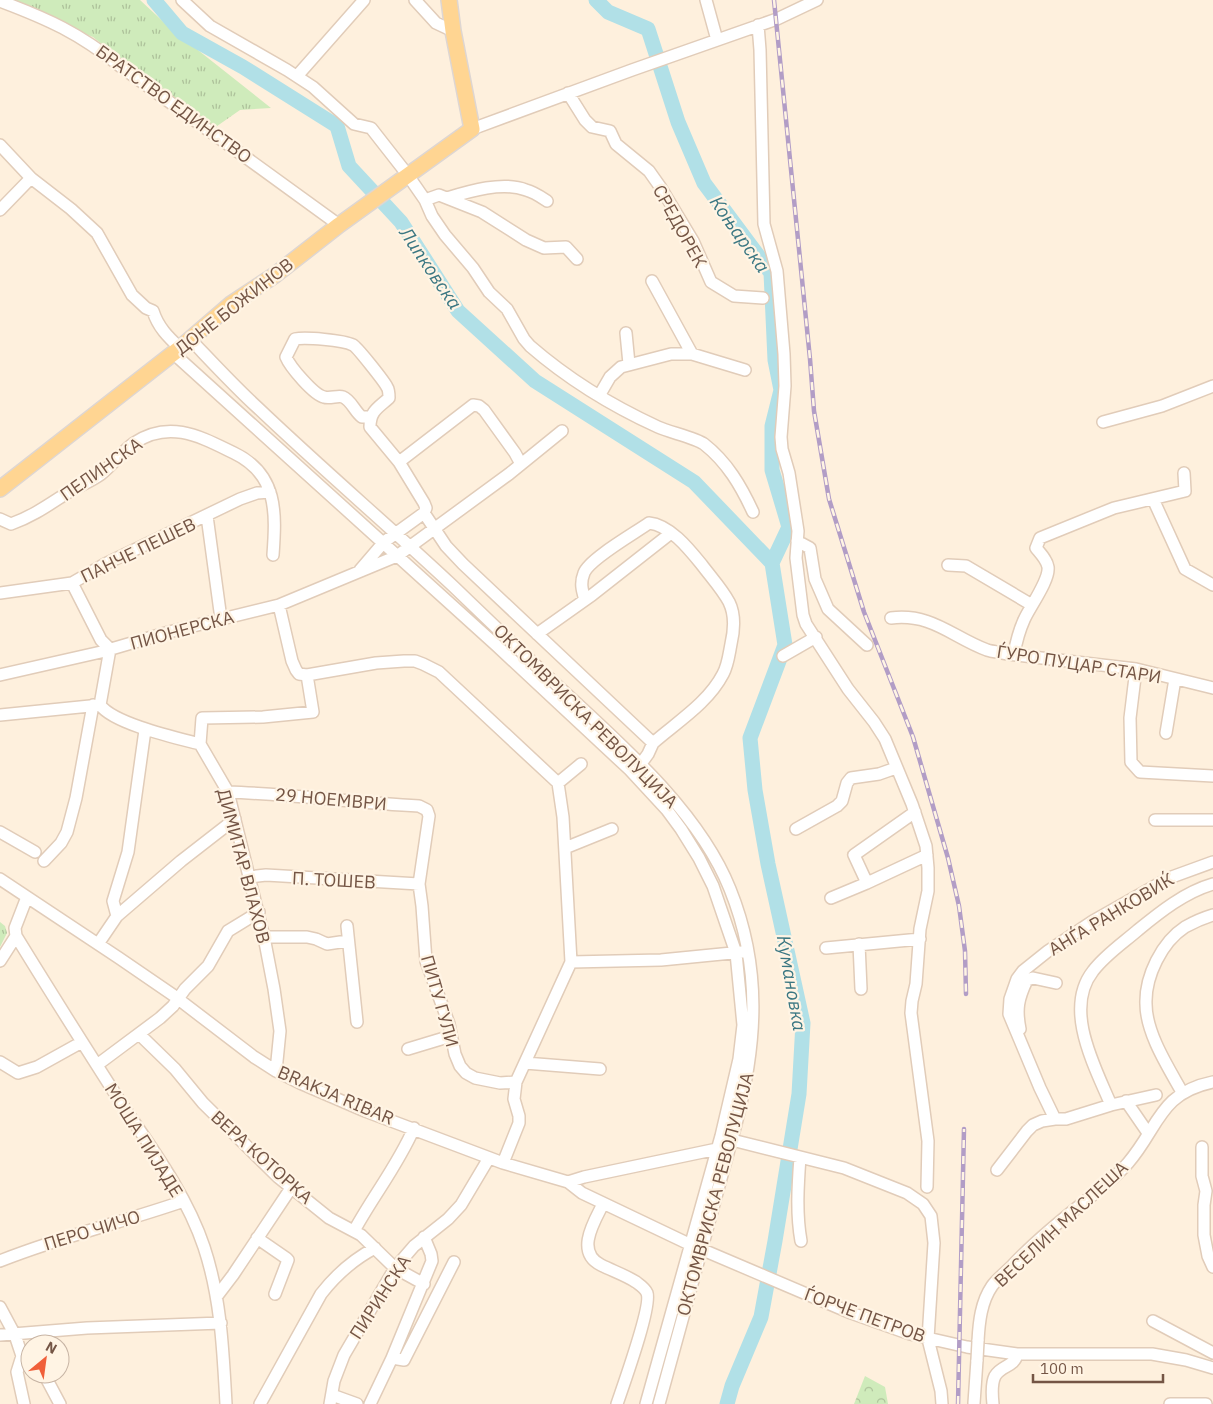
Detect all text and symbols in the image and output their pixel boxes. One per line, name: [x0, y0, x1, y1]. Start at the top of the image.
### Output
street label: БРАТСТВО ЕДИНСТВО: [92, 40, 256, 168]
street label: СРЕДОРЕК: [648, 180, 712, 272]
water label: Коњарска: [705, 191, 775, 277]
water label: Липковска: [394, 221, 467, 314]
street label: ДОНЕ БОЖИНОВ: [170, 253, 298, 359]
street label: ПЕЛИНСКА: [55, 432, 147, 506]
street label: ПАНЧЕ ПЕШЕВ: [77, 512, 199, 588]
street label: ПИОНЕРСКА: [127, 605, 237, 655]
street label: ОКТОМВРИСКА РЕВОЛУЦИЈА: [489, 619, 683, 813]
street label: ЃУРО ПУЦАР СТАРИ: [995, 640, 1163, 688]
street label: 29 НОЕМВРИ: [274, 783, 388, 815]
street label: ДИМИТАР ВЛАХОВ: [212, 786, 276, 946]
street label: П. ТОШЕВ: [292, 866, 376, 894]
street label: АНЃА РАНКОВИЌ: [1044, 867, 1178, 961]
water label: Кумановка: [772, 933, 812, 1033]
street label: ПИТУ ГУЛИ: [416, 952, 464, 1050]
street label: BRAKJA RIBAR: [274, 1060, 398, 1130]
street label: ОКТОМВРИСКА РЕВОЛУЦИЈА: [671, 1069, 759, 1318]
street label: МОША ПИЈАДЕ: [100, 1079, 188, 1201]
street label: ВЕРА КОТОРКА: [206, 1105, 318, 1209]
street label: ВЕСЕЛИН МАСЛЕША: [989, 1156, 1133, 1292]
street label: ПЕРО ЧИЧО: [41, 1204, 143, 1256]
street label: ПИРИНСКА: [344, 1250, 416, 1344]
street label: ЃОРЧЕ ПЕТРОВ: [801, 1282, 929, 1348]
north arrow: [20, 1334, 70, 1384]
text: N: [43, 1337, 60, 1358]
scale bar: [1033, 1352, 1163, 1384]
text: 100 m: [1040, 1359, 1084, 1378]

